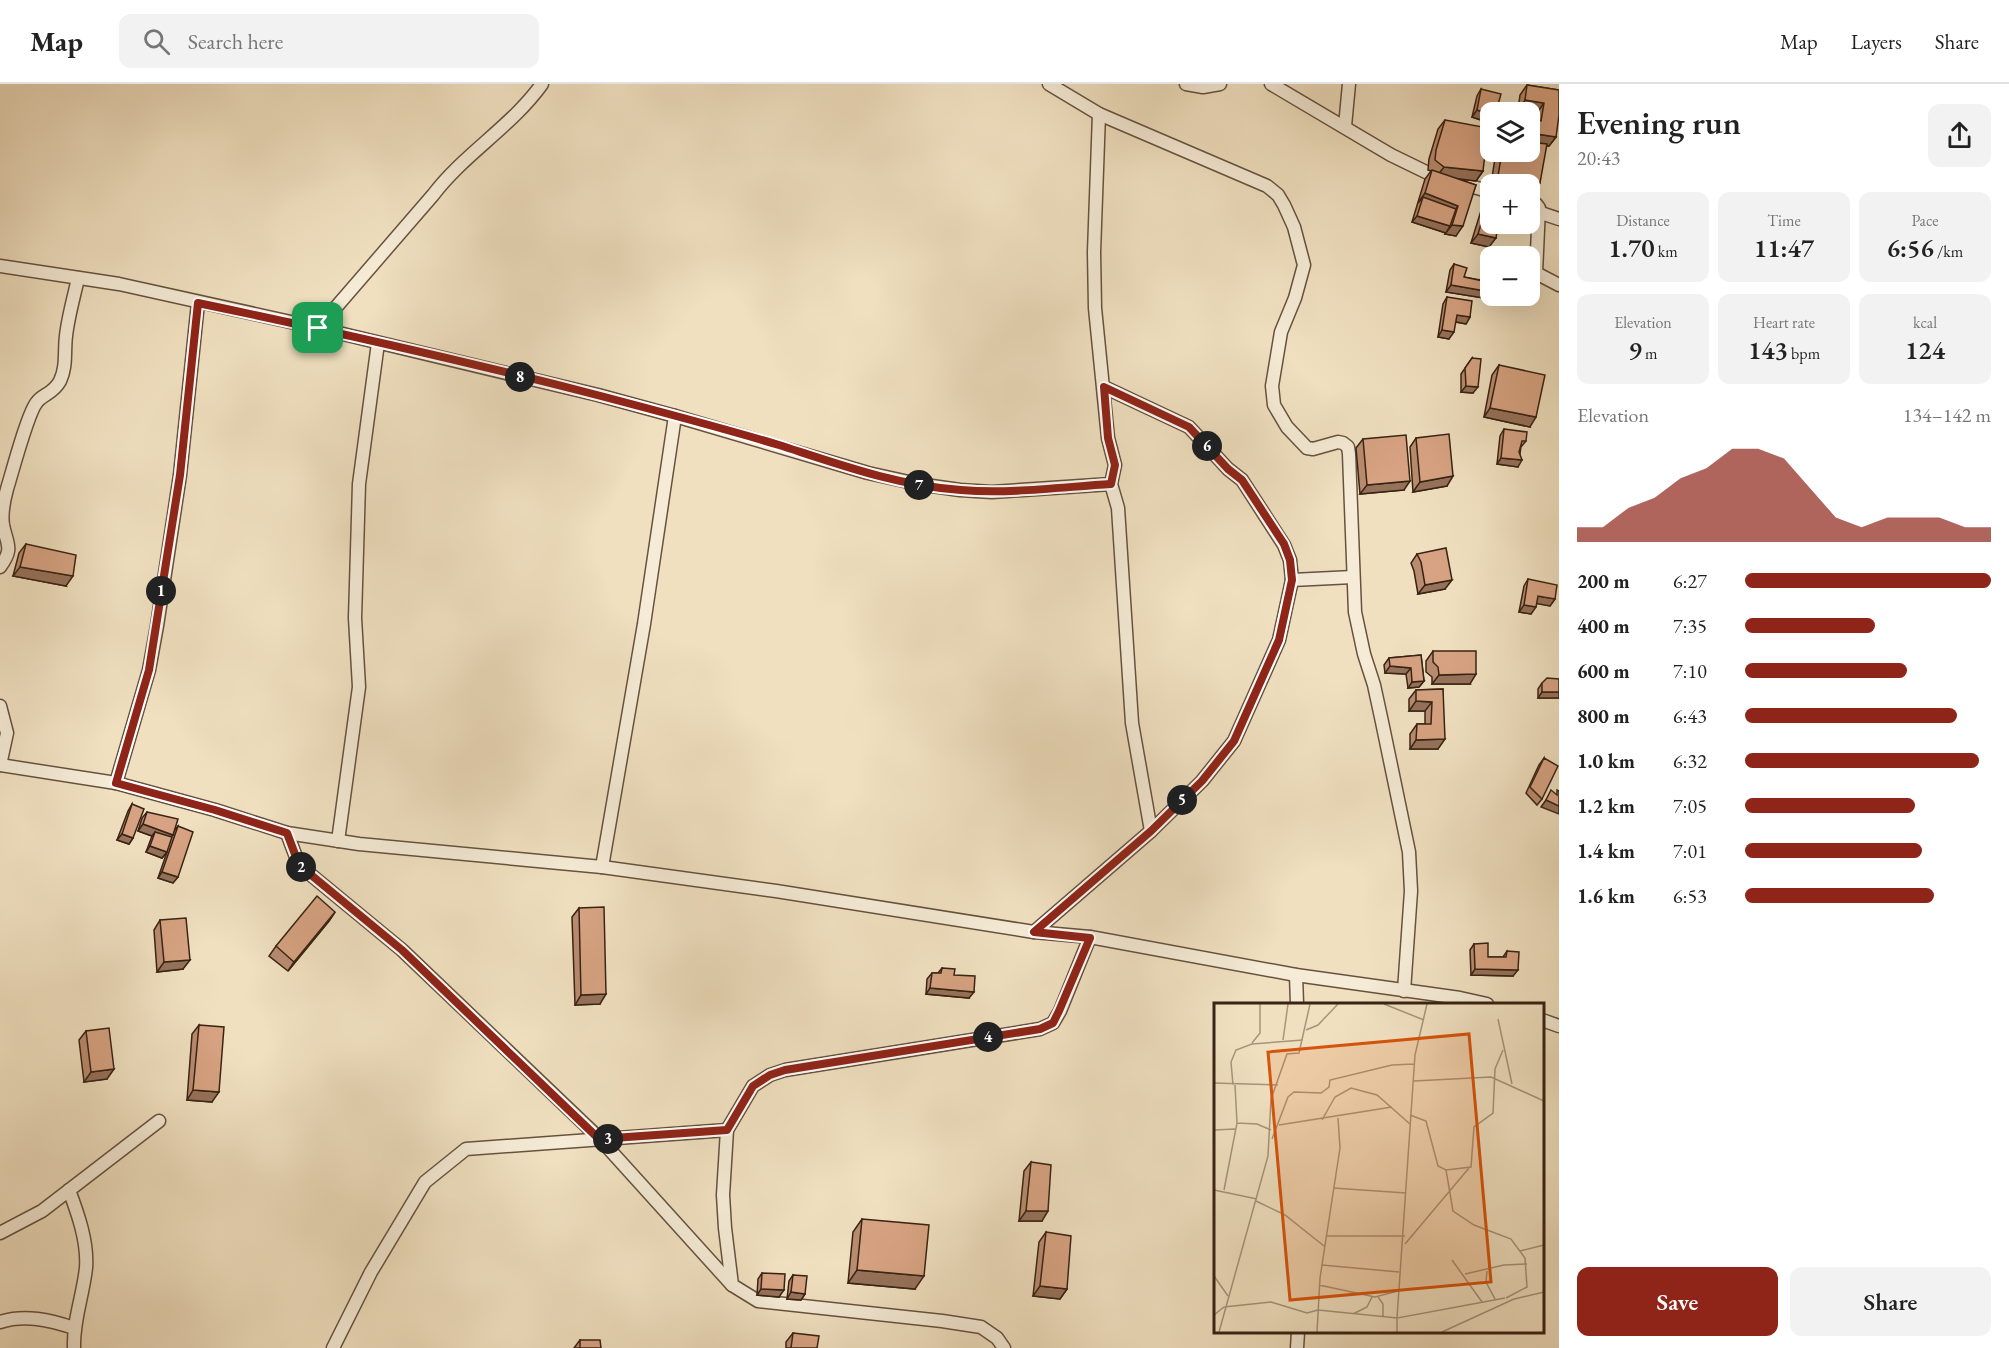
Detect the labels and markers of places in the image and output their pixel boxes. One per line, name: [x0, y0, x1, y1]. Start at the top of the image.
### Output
pin: [292, 302, 343, 353]
pin: 8: [505, 362, 535, 392]
pin: 6: [1192, 431, 1222, 461]
pin: 7: [904, 470, 934, 500]
pin: 1: [146, 576, 176, 606]
pin: 5: [1167, 785, 1197, 815]
pin: 2: [286, 852, 316, 882]
pin: 4: [973, 1022, 1003, 1052]
pin: 3: [593, 1124, 623, 1154]

